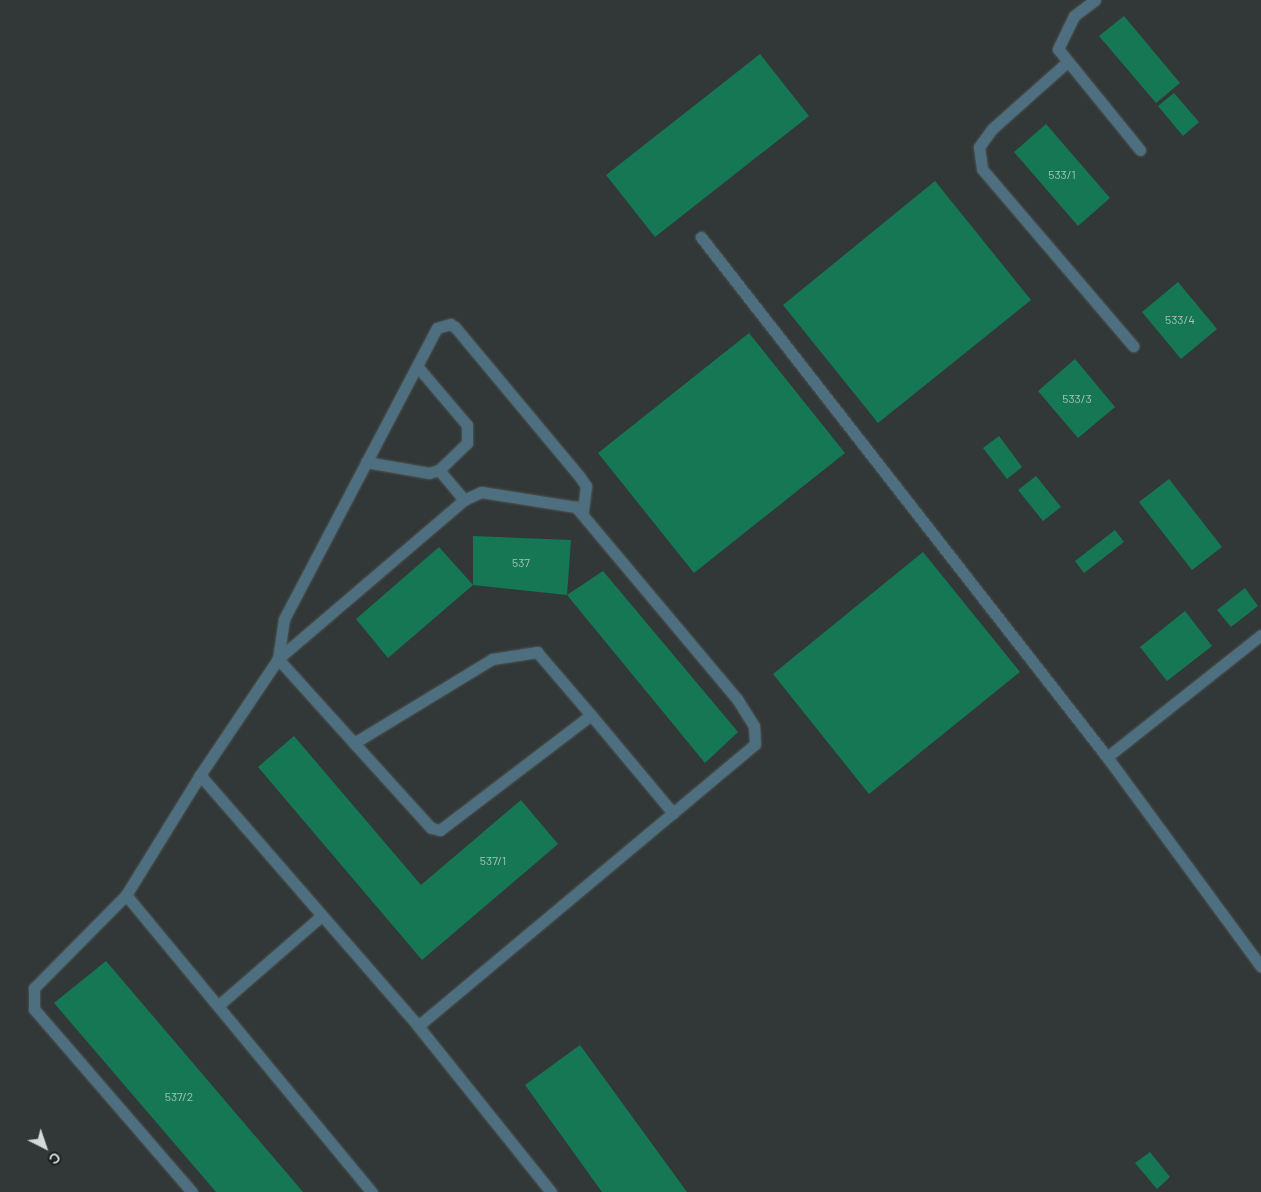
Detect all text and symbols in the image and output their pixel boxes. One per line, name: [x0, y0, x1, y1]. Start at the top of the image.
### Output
house number: 533/1: [1048, 168, 1076, 182]
house number: 533/4: [1165, 313, 1195, 327]
house number: 533/3: [1062, 392, 1092, 406]
house number: 537: [512, 556, 530, 570]
house number: 537/1: [480, 854, 506, 868]
house number: 537/2: [165, 1090, 193, 1104]
north arrow: [20, 1122, 70, 1172]
text: С: [46, 1149, 65, 1168]

